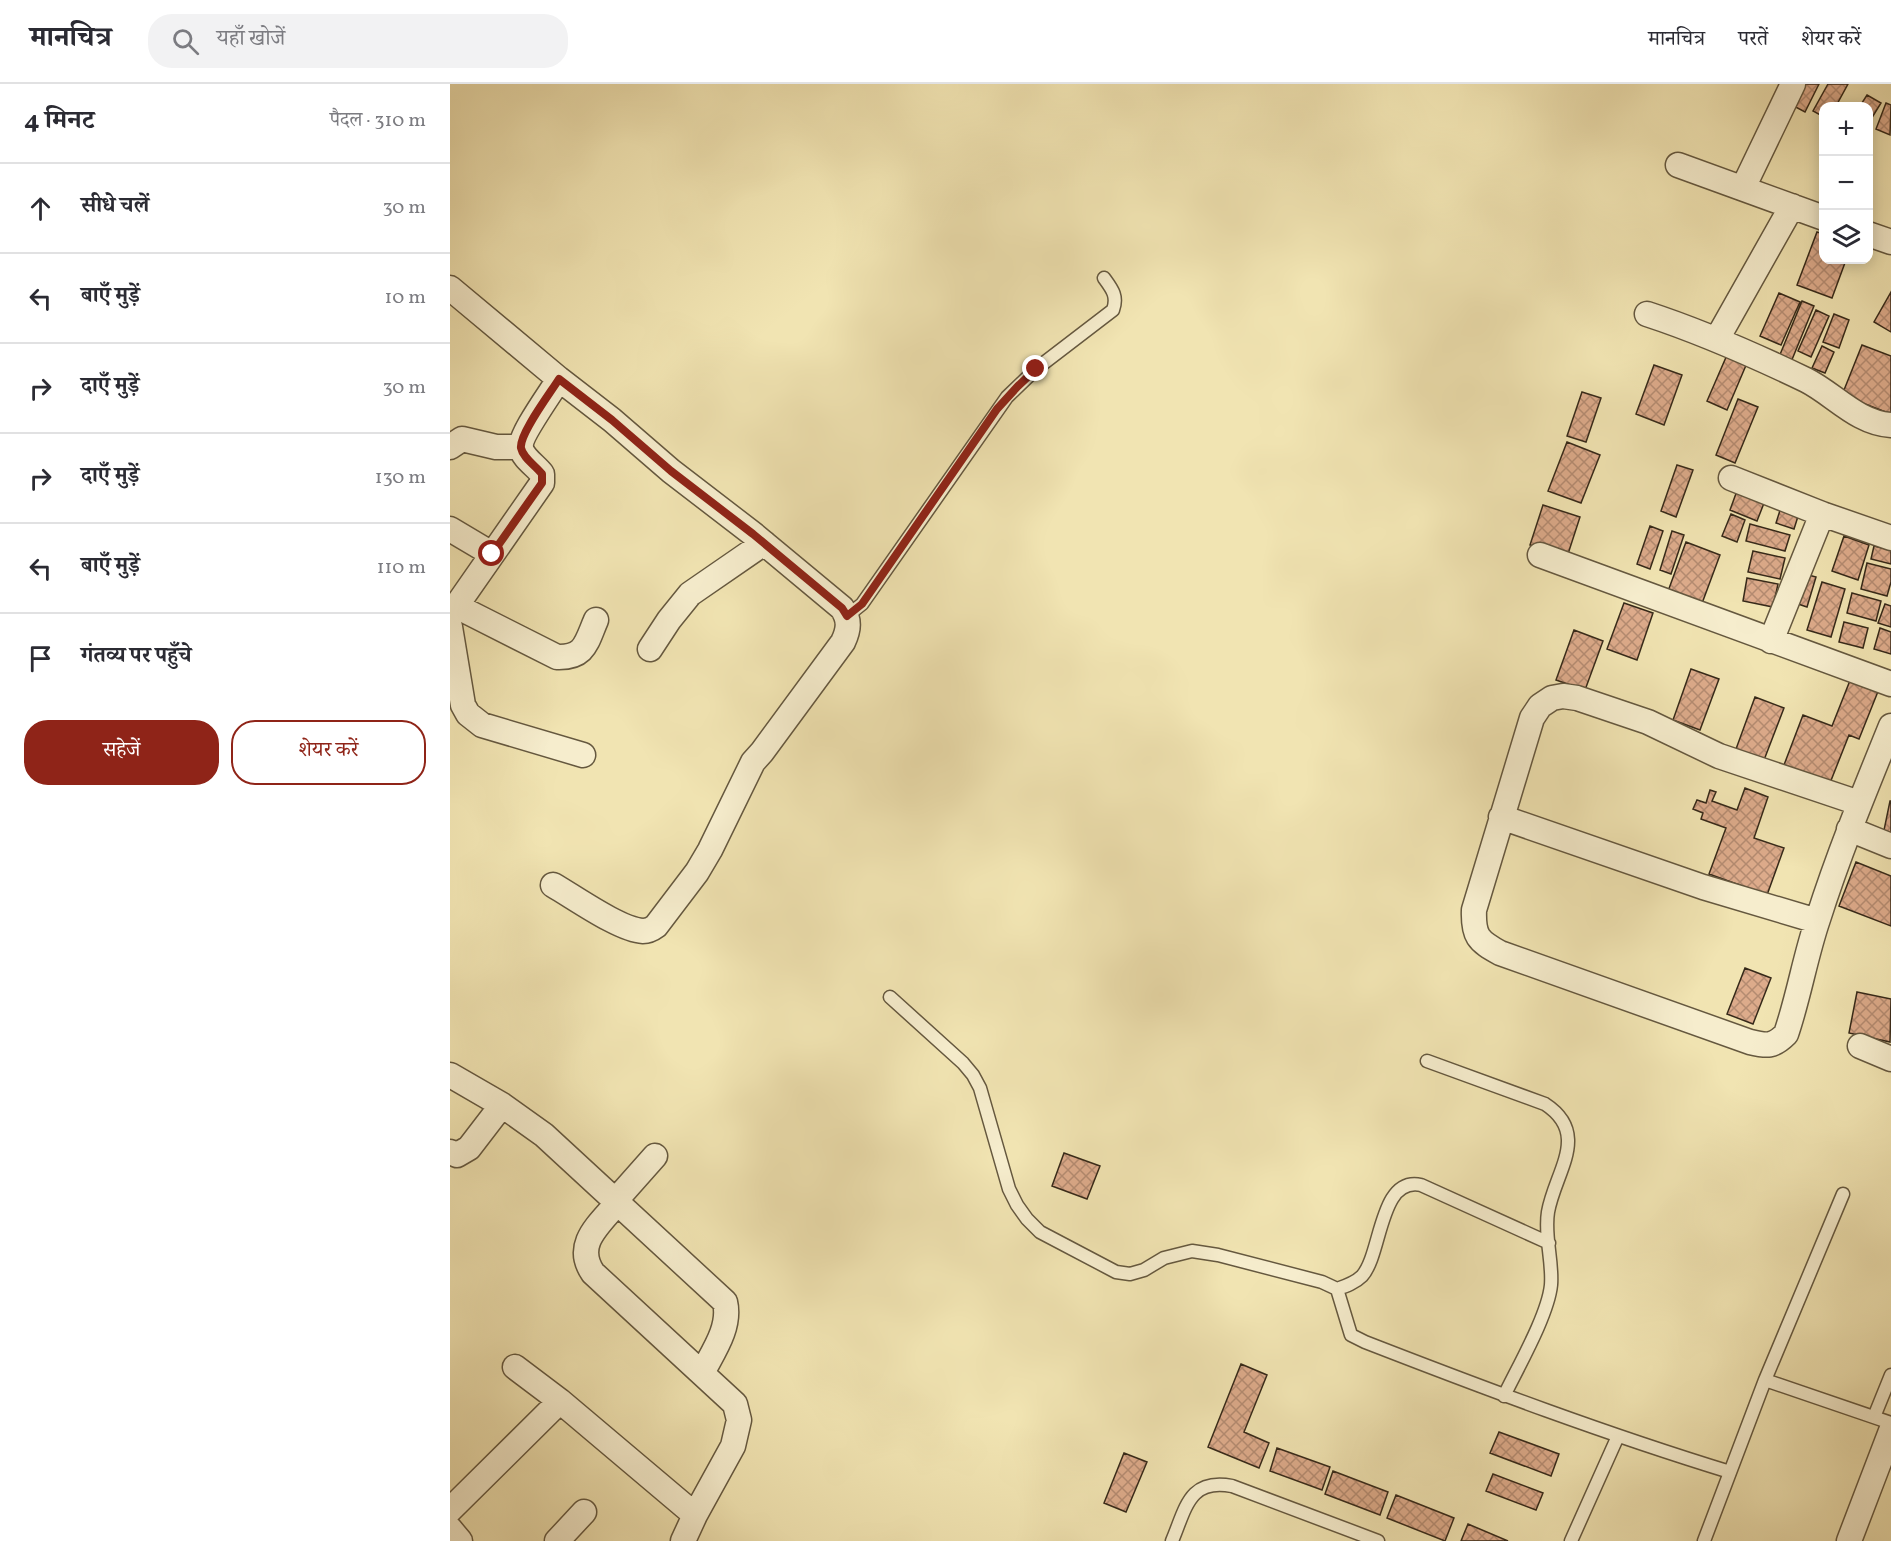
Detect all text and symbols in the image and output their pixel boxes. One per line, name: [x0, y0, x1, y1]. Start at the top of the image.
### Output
search box: [148, 14, 568, 68]
text: मानचित्र: [30, 19, 112, 58]
text: यहाँ खोजें: [217, 24, 285, 55]
icon: search: [169, 25, 202, 58]
text: मानचित्र: [1648, 25, 1705, 54]
text: परतें: [1738, 25, 1768, 54]
text: शेयर करें: [1801, 25, 1861, 54]
map controls: [1819, 102, 1873, 264]
button: +: [1819, 102, 1873, 156]
text: 4 मिनट: [24, 103, 94, 139]
text: पैदल · 310 m: [330, 107, 426, 135]
button: −: [1819, 156, 1873, 210]
text: सीधे चलें: [81, 191, 149, 222]
icon: ahead: [24, 192, 57, 225]
text: 30 m: [382, 194, 426, 222]
button: layers: [1819, 210, 1873, 264]
text: बाएँ मुड़ें: [81, 281, 140, 312]
icon: left: [24, 282, 57, 315]
text: 10 m: [385, 284, 426, 312]
route end: [1022, 355, 1048, 381]
text: दाएँ मुड़ें: [81, 371, 139, 402]
icon: right: [24, 372, 57, 405]
text: 30 m: [382, 374, 426, 402]
text: दाएँ मुड़ें: [81, 461, 139, 492]
icon: right: [24, 462, 57, 495]
text: 130 m: [375, 464, 426, 492]
route start: [478, 540, 504, 566]
text: बाएँ मुड़ें: [81, 551, 140, 582]
icon: left: [24, 552, 57, 585]
text: 110 m: [377, 554, 426, 582]
text: गंतव्य पर पहुँचे: [81, 641, 192, 672]
icon: arrive: [24, 642, 57, 675]
button: सहेजें: [24, 720, 219, 785]
button: शेयर करें: [231, 720, 426, 785]

